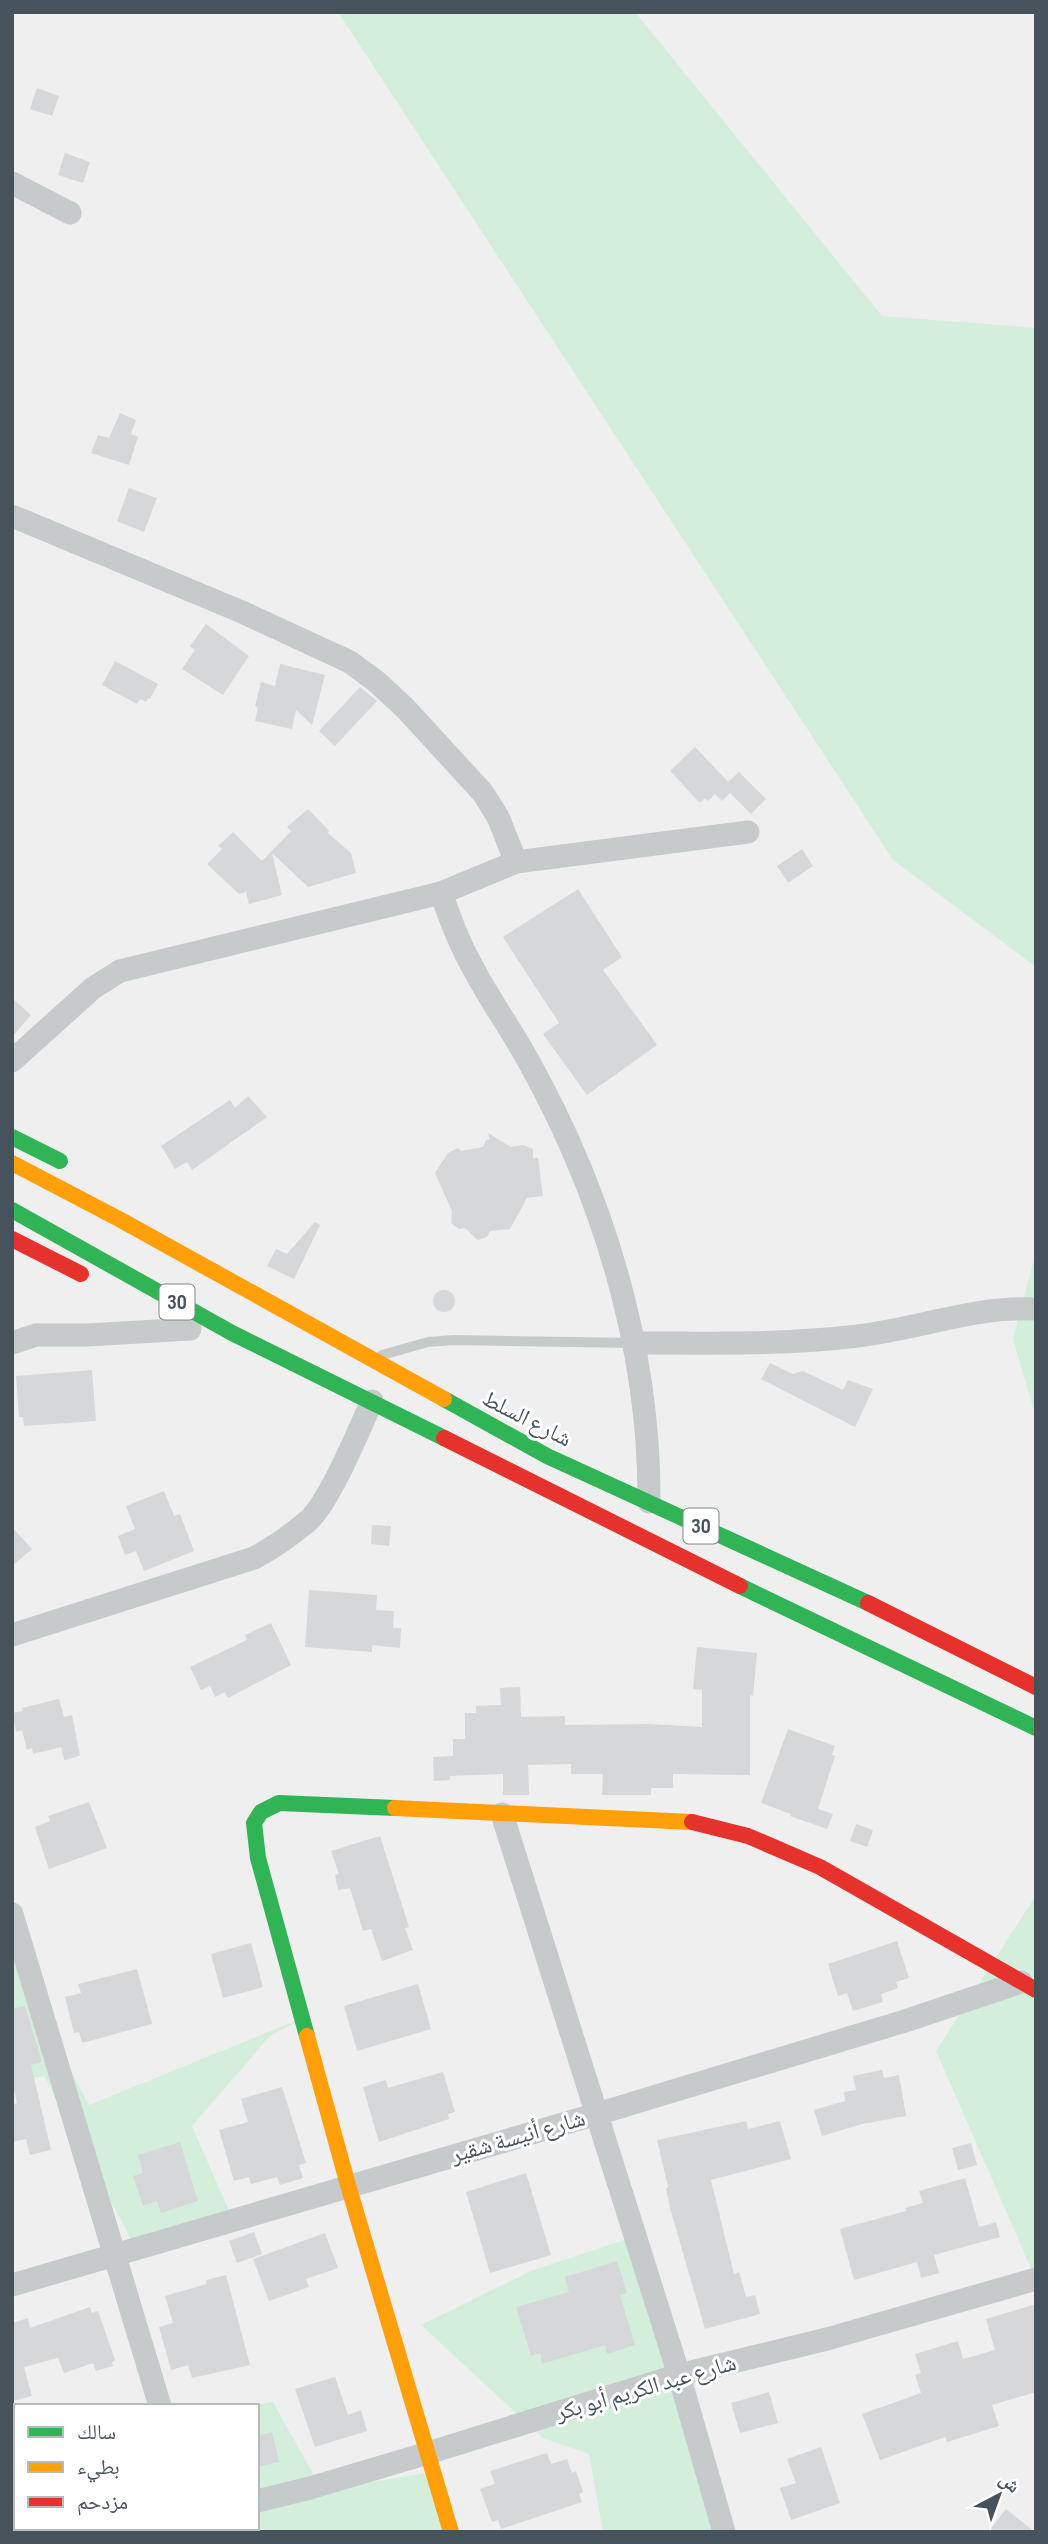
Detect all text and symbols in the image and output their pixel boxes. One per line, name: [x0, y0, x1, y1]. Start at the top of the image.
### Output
road number: 30: [160, 1284, 194, 1320]
street label: شارع السلط: [478, 1385, 576, 1453]
road number: 30: [684, 1508, 718, 1544]
street label: شارع أنيسة شقير: [446, 2104, 588, 2170]
street label: شارع عبد الكريم أبو بكر: [551, 2348, 740, 2428]
legend: [14, 2404, 259, 2530]
text: سالك: [77, 2420, 116, 2445]
text: بطيء: [77, 2455, 120, 2483]
north arrow: [964, 2460, 1034, 2530]
text: ش: [994, 2468, 1024, 2499]
text: مزدحم: [77, 2490, 128, 2516]

